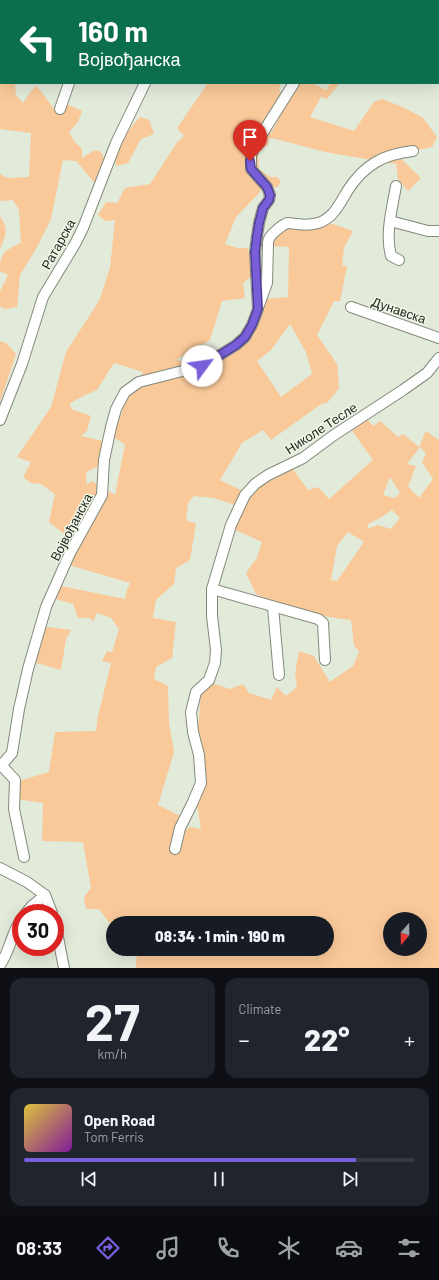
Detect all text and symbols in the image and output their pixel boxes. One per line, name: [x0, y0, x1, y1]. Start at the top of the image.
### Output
text: 160 m: [78, 14, 148, 48]
icon: left: [12, 16, 64, 68]
text: Војвођанска: [78, 48, 181, 70]
pin: [233, 120, 267, 161]
icon: arrive: [239, 126, 261, 148]
street label: Ратарска: [38, 215, 79, 272]
street label: Дунавска: [370, 293, 429, 327]
position arrow: [181, 345, 223, 387]
street label: Николе Тесле: [282, 399, 360, 457]
street label: Војвођанска: [47, 490, 96, 563]
speed limit sign: 30: [12, 904, 64, 956]
north arrow: [383, 912, 427, 956]
map controls: [383, 912, 427, 956]
text: 08:34 · 1 min · 190 m: [155, 927, 285, 945]
text: 27: [85, 989, 140, 1051]
text: Climate: [239, 1001, 282, 1017]
text: 22°: [304, 1021, 349, 1057]
text: −: [239, 1026, 250, 1052]
text: +: [404, 1026, 415, 1052]
text: km/h: [98, 1046, 127, 1062]
text: Open Road: [84, 1111, 155, 1129]
text: Tom Ferris: [84, 1129, 144, 1145]
icon: previous: [78, 1168, 100, 1190]
icon: pause: [208, 1168, 230, 1190]
icon: next: [339, 1168, 361, 1190]
icon: directions: [94, 1234, 122, 1262]
icon: music: [154, 1234, 182, 1262]
icon: phone: [214, 1234, 242, 1262]
icon: climate: [275, 1234, 303, 1262]
icon: car: [335, 1234, 363, 1262]
icon: filters: [395, 1234, 423, 1262]
text: 08:33: [16, 1237, 62, 1259]

